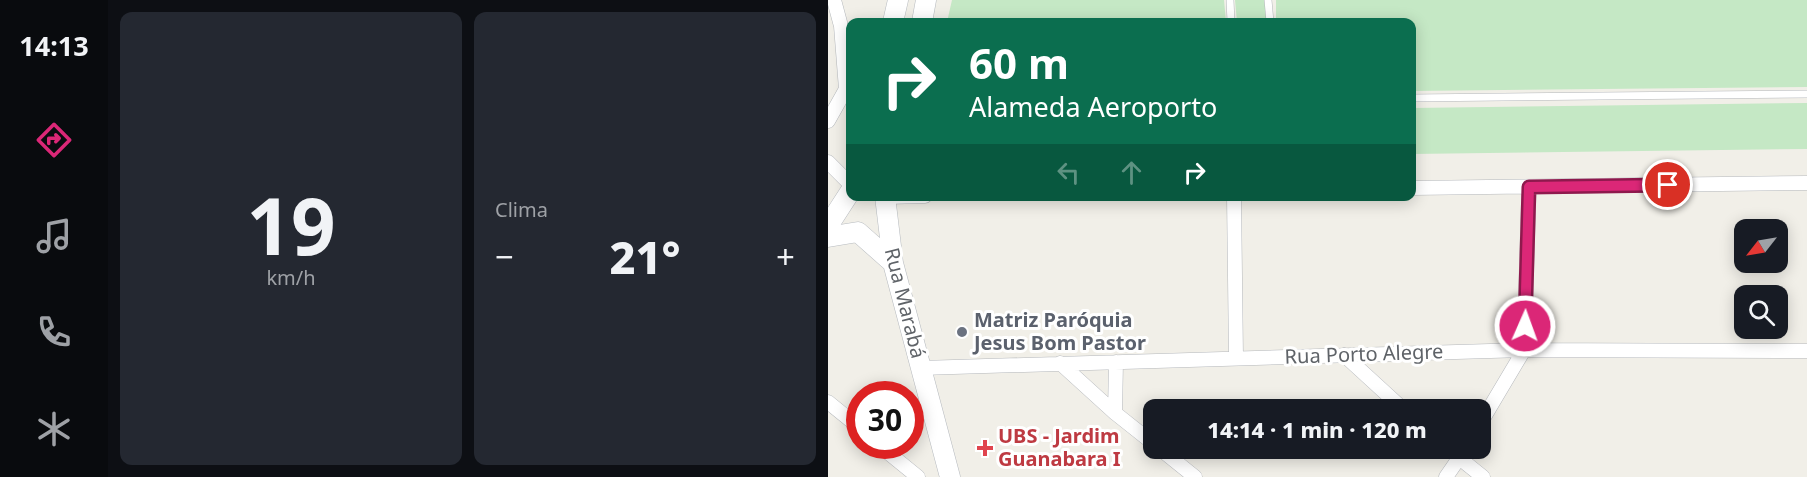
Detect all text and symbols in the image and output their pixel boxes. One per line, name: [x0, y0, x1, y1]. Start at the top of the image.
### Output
text: 14:13: [19, 27, 89, 64]
text: 60 m: [969, 34, 1069, 91]
icon: right: [870, 42, 948, 120]
text: Alameda Aeroporto: [969, 88, 1217, 125]
icon: directions: [33, 119, 75, 161]
icon: left: [1052, 156, 1085, 189]
icon: ahead: [1115, 156, 1148, 189]
icon: right: [1178, 156, 1211, 189]
pin: [1642, 159, 1693, 210]
icon: arrive: [1651, 168, 1684, 201]
text: 19: [246, 172, 336, 278]
text: Clima: [495, 196, 548, 223]
icon: music: [33, 215, 75, 257]
north arrow: [1734, 219, 1788, 273]
map controls: [1734, 219, 1788, 339]
text: 21°: [609, 226, 681, 287]
text: −: [495, 234, 514, 279]
text: +: [776, 234, 795, 279]
street label: Rua Marabá: [879, 245, 932, 361]
text: km/h: [266, 264, 316, 291]
button: search: [1734, 285, 1788, 339]
position arrow: [1493, 294, 1557, 358]
place label: Matriz Paróquia Jesus Bom Pastor: [972, 306, 1146, 356]
icon: phone: [33, 311, 75, 353]
marker: Matriz Paróquia Jesus Bom Pastor: [955, 325, 969, 339]
street label: Rua Porto Alegre: [1284, 337, 1444, 370]
speed limit sign: 30: [846, 381, 924, 459]
icon: climate: [33, 408, 75, 450]
text: 14:14 · 1 min · 120 m: [1207, 414, 1427, 444]
place label: UBS - Jardim Guanabara I: [998, 422, 1121, 472]
marker: UBS - Jardim Guanabara I: [976, 439, 994, 457]

